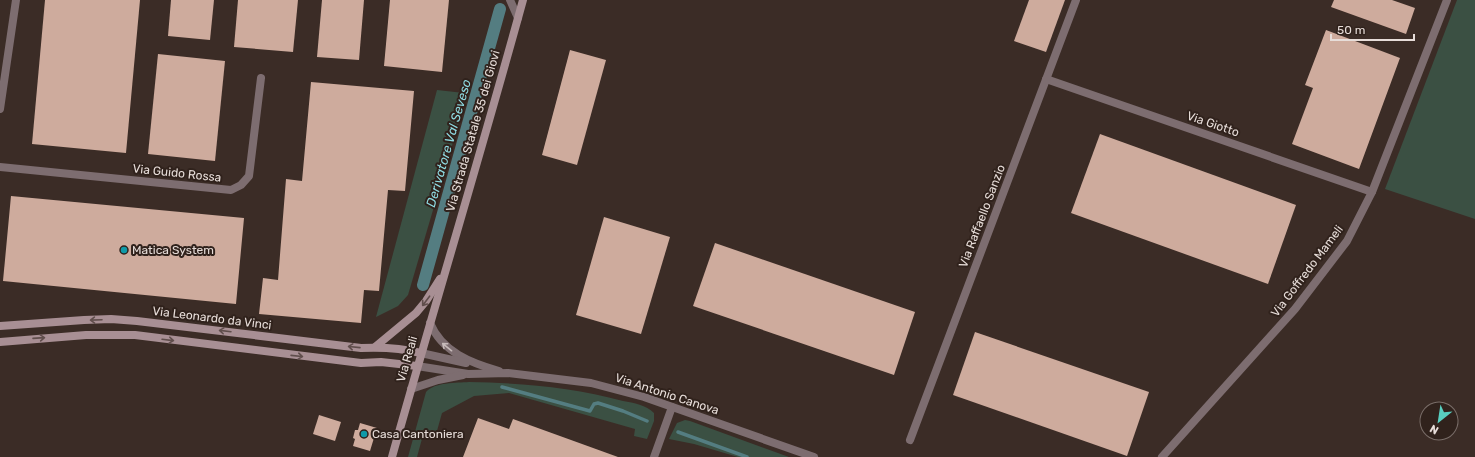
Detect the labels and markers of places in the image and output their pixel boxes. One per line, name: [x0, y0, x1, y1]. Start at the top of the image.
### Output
place label: Matica System: [132, 243, 214, 257]
marker: Matica System: [119, 245, 129, 255]
place label: Casa Cantoniera: [372, 427, 464, 441]
marker: Casa Cantoniera: [359, 429, 369, 439]

